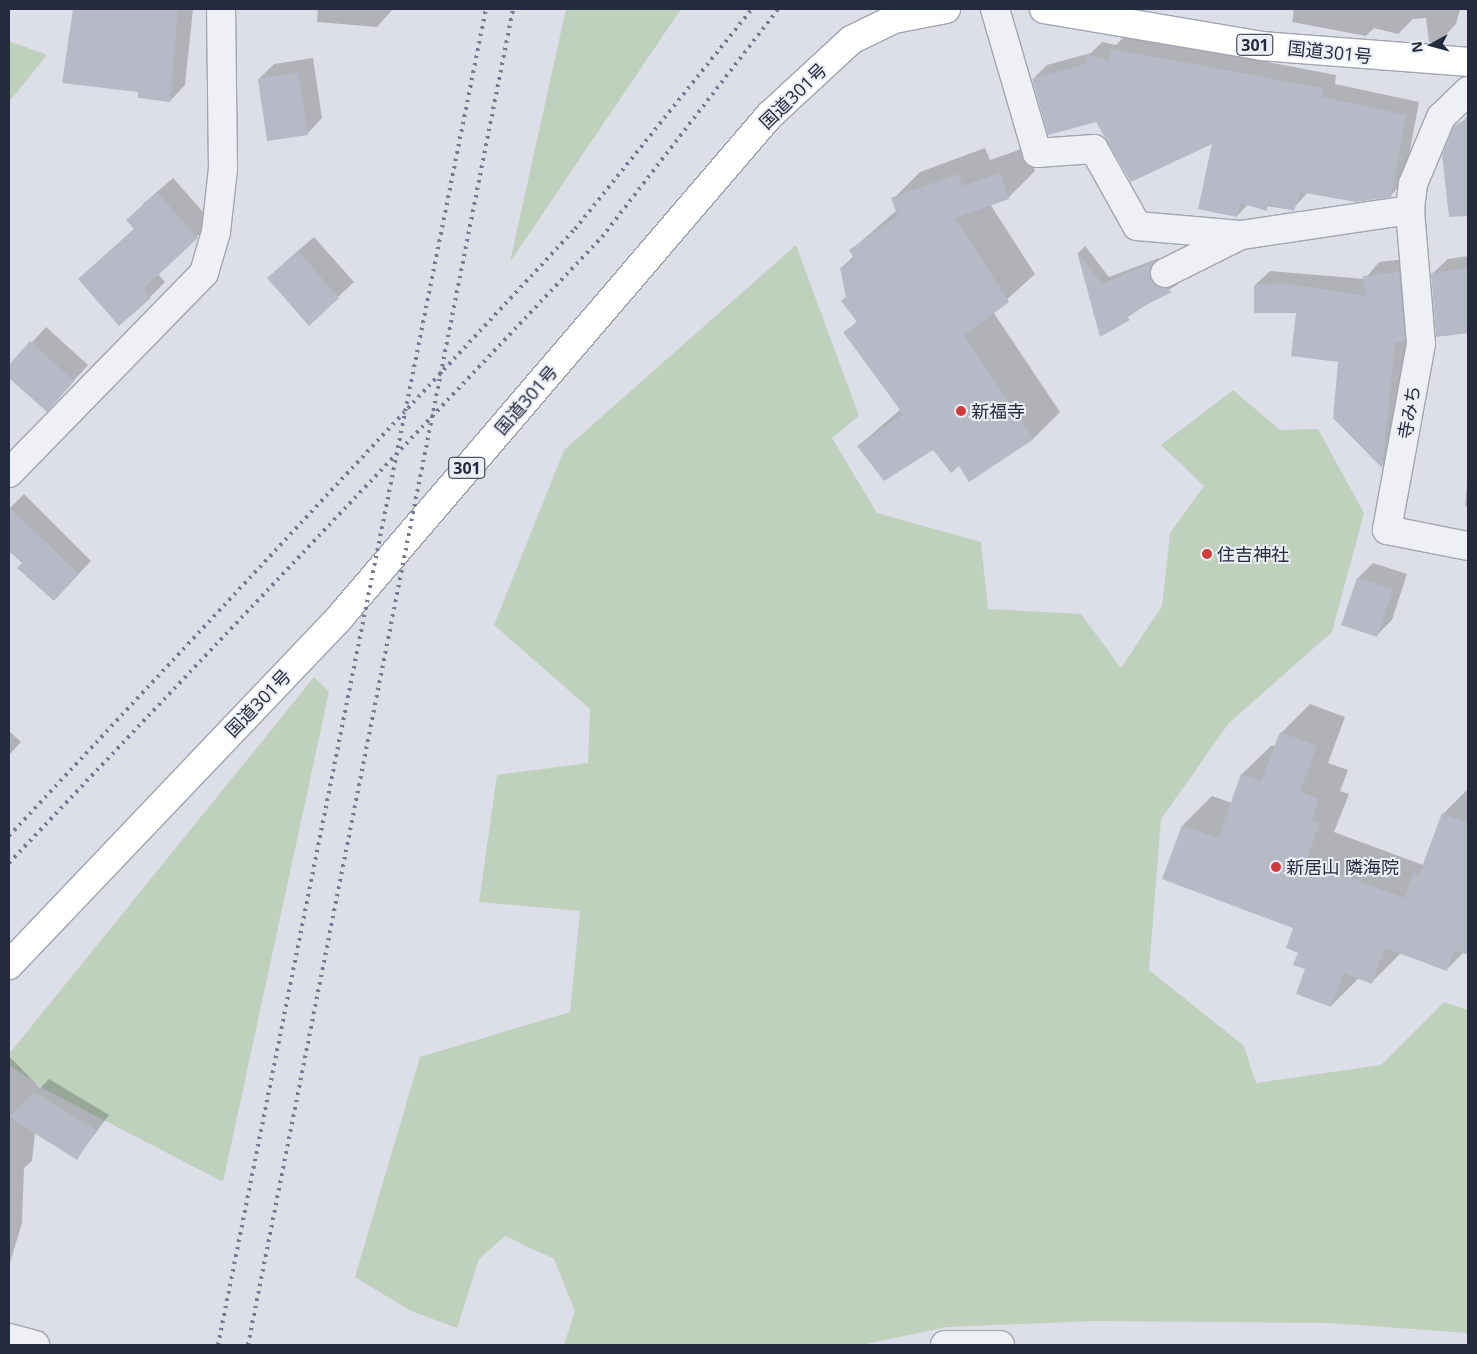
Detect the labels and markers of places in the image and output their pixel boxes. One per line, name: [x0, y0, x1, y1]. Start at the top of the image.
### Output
place label: 新福寺: [971, 400, 1025, 422]
marker: 新福寺: [955, 405, 967, 417]
place label: 住吉神社: [1217, 543, 1289, 565]
marker: 住吉神社: [1201, 548, 1213, 560]
place label: 新居山 隣海院: [1286, 856, 1399, 878]
marker: 新居山 隣海院: [1270, 861, 1282, 873]

